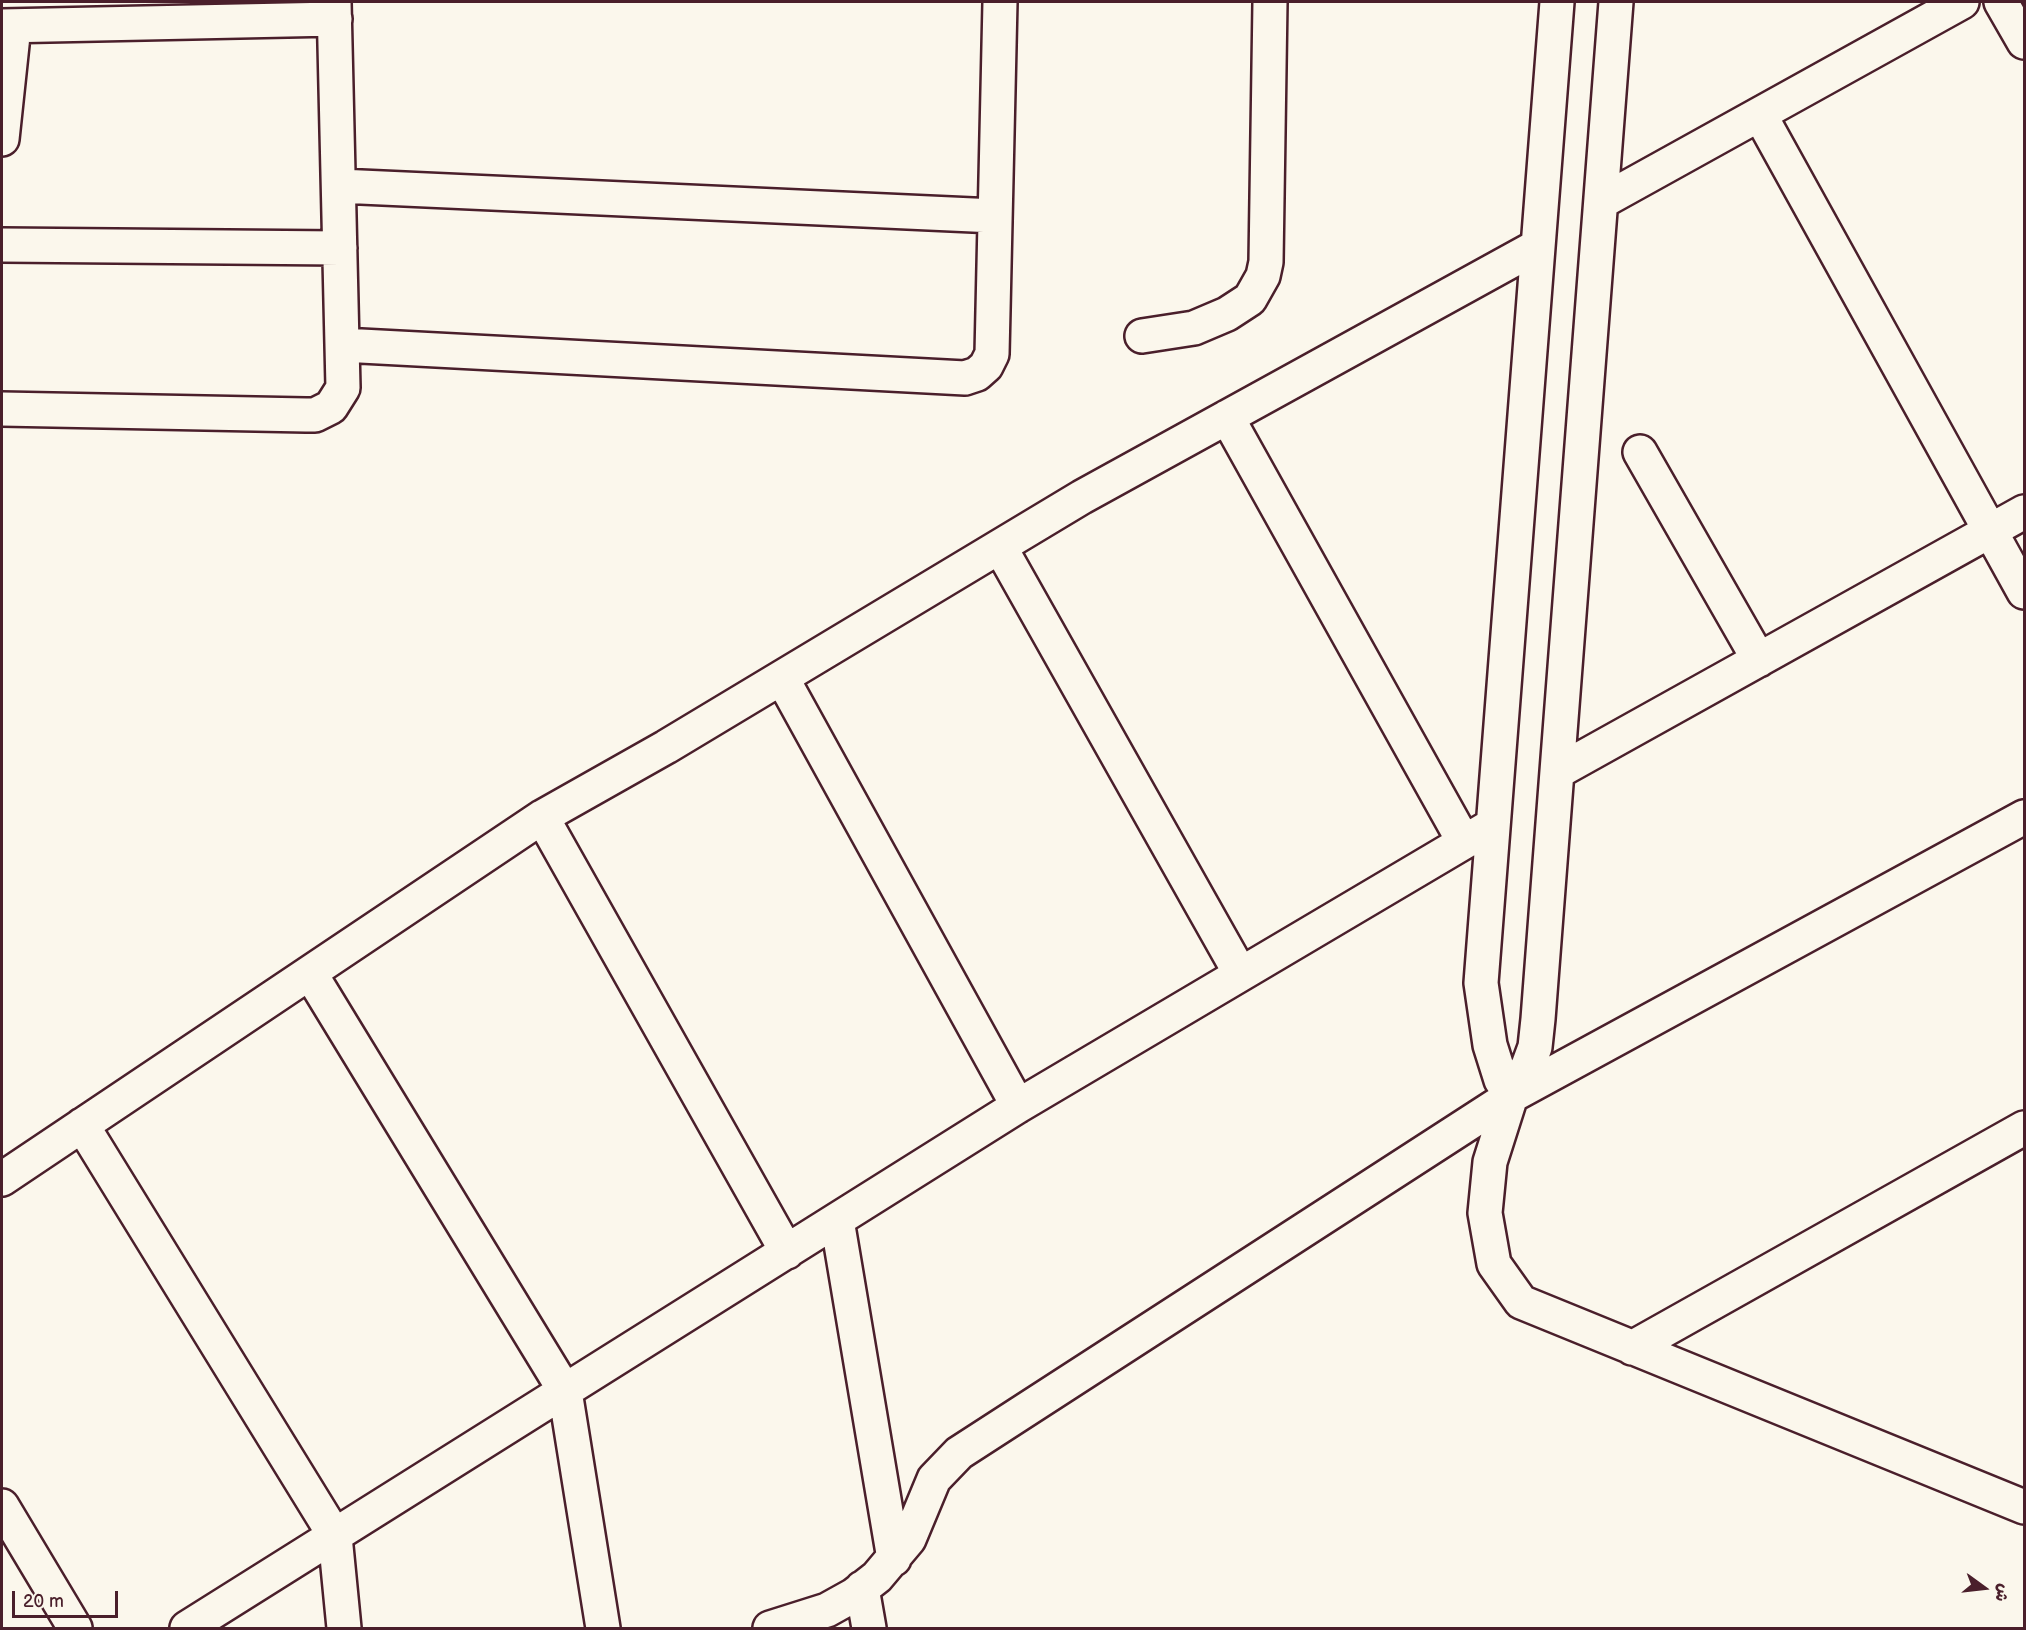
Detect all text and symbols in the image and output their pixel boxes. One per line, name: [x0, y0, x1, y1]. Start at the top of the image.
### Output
north arrow: [1954, 1558, 2014, 1618]
scale bar: [15, 1579, 122, 1617]
text: ش: [1990, 1582, 2013, 1604]
text: 20 m: [23, 1591, 64, 1612]

